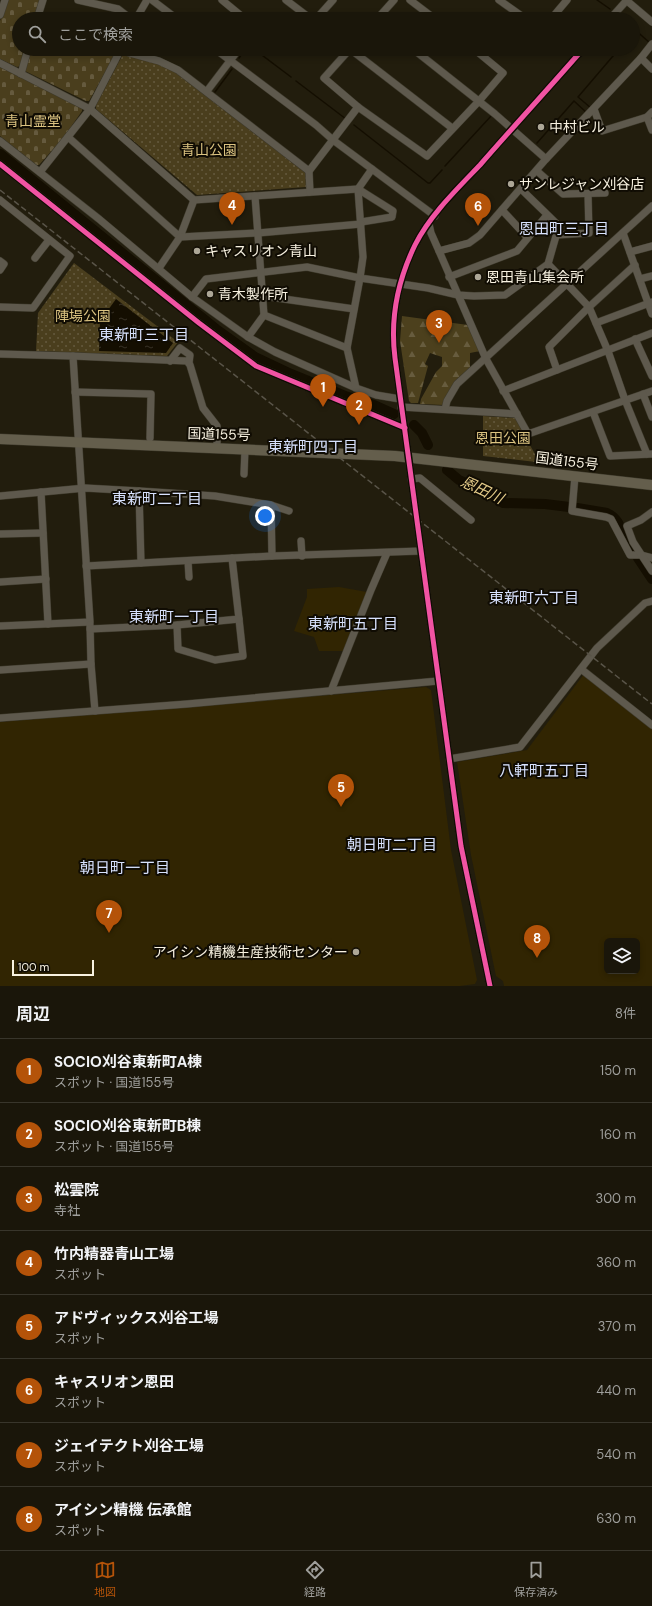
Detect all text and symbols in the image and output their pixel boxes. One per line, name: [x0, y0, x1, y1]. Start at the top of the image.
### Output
search box: [12, 12, 640, 56]
icon: search: [26, 23, 48, 45]
text: ここで検索: [58, 25, 133, 45]
park label: 青山霊堂: [5, 112, 61, 130]
place label: 中村ビル: [549, 118, 605, 136]
marker: 中村ビル: [536, 122, 546, 132]
park label: 青山公園: [181, 141, 237, 159]
place label: サンレジャン刈谷店: [519, 175, 644, 193]
marker: サンレジャン刈谷店: [506, 179, 516, 189]
pin: 4: [219, 192, 245, 225]
pin: 6: [465, 193, 491, 226]
district label: 恩田町三丁目: [519, 219, 609, 239]
place label: キャスリオン青山: [205, 242, 317, 260]
marker: キャスリオン青山: [192, 246, 202, 256]
place label: 恩田青山集会所: [486, 268, 584, 286]
marker: 恩田青山集会所: [473, 272, 483, 282]
place label: 青木製作所: [218, 285, 288, 303]
marker: 青木製作所: [205, 289, 215, 299]
park label: 陣場公園: [55, 307, 111, 325]
pin: 3: [426, 310, 452, 343]
district label: 東新町三丁目: [99, 325, 189, 345]
pin: 1: [310, 374, 336, 407]
pin: 2: [346, 392, 372, 425]
street label: 国道155号: [187, 424, 251, 444]
park label: 恩田公園: [475, 429, 531, 447]
district label: 東新町四丁目: [268, 437, 358, 457]
street label: 国道155号: [534, 448, 600, 474]
water label: 恩田川: [457, 471, 508, 509]
district label: 東新町二丁目: [112, 489, 202, 509]
your location: [255, 506, 275, 526]
district label: 東新町六丁目: [489, 588, 579, 608]
district label: 東新町一丁目: [129, 607, 219, 627]
district label: 東新町五丁目: [308, 614, 398, 634]
district label: 八軒町五丁目: [499, 761, 589, 781]
pin: 5: [328, 774, 354, 807]
district label: 朝日町二丁目: [347, 835, 437, 855]
district label: 朝日町一丁目: [80, 858, 170, 878]
pin: 7: [96, 900, 122, 933]
pin: 8: [524, 925, 550, 958]
map controls: [604, 938, 640, 974]
button: layers: [604, 938, 640, 974]
place label: アイシン精機生産技術センター: [153, 943, 348, 961]
marker: アイシン精機生産技術センター: [351, 947, 361, 957]
scale bar: [12, 958, 94, 977]
text: 100 m: [18, 960, 49, 974]
text: 周辺: [16, 1003, 50, 1025]
text: 8件: [615, 1005, 636, 1022]
text: SOCIO刈谷東新町A棟: [54, 1052, 202, 1072]
text: 1: [27, 1062, 31, 1079]
text: 150 m: [600, 1062, 636, 1079]
text: スポット · 国道155号: [54, 1074, 174, 1091]
text: SOCIO刈谷東新町B棟: [54, 1116, 201, 1136]
text: 2: [25, 1126, 33, 1143]
text: 160 m: [600, 1126, 636, 1143]
text: スポット · 国道155号: [54, 1138, 174, 1155]
text: 松雲院: [54, 1180, 99, 1200]
text: 3: [25, 1190, 33, 1207]
text: 300 m: [595, 1190, 636, 1207]
text: 寺社: [54, 1202, 80, 1219]
text: 竹内精器青山工場: [54, 1244, 174, 1264]
text: 4: [25, 1254, 33, 1271]
text: 360 m: [596, 1254, 636, 1271]
text: スポット: [54, 1266, 106, 1283]
text: アドヴィックス刈谷工場: [54, 1308, 219, 1328]
text: 5: [25, 1318, 33, 1335]
text: 370 m: [598, 1318, 636, 1335]
text: スポット: [54, 1330, 106, 1347]
text: キャスリオン恩田: [54, 1372, 174, 1392]
text: 6: [25, 1382, 33, 1399]
text: 440 m: [596, 1382, 636, 1399]
text: スポット: [54, 1394, 106, 1411]
text: ジェイテクト刈谷工場: [54, 1436, 204, 1456]
text: 7: [26, 1446, 32, 1463]
text: 540 m: [596, 1446, 636, 1463]
text: スポット: [54, 1458, 106, 1475]
text: アイシン精機 伝承館: [54, 1500, 192, 1520]
text: 8: [25, 1510, 33, 1527]
text: 630 m: [596, 1510, 636, 1527]
text: スポット: [54, 1522, 106, 1539]
tab: 地図: [94, 1559, 116, 1599]
tab: 経路: [304, 1559, 326, 1599]
tab: 保存済み: [514, 1559, 558, 1599]

